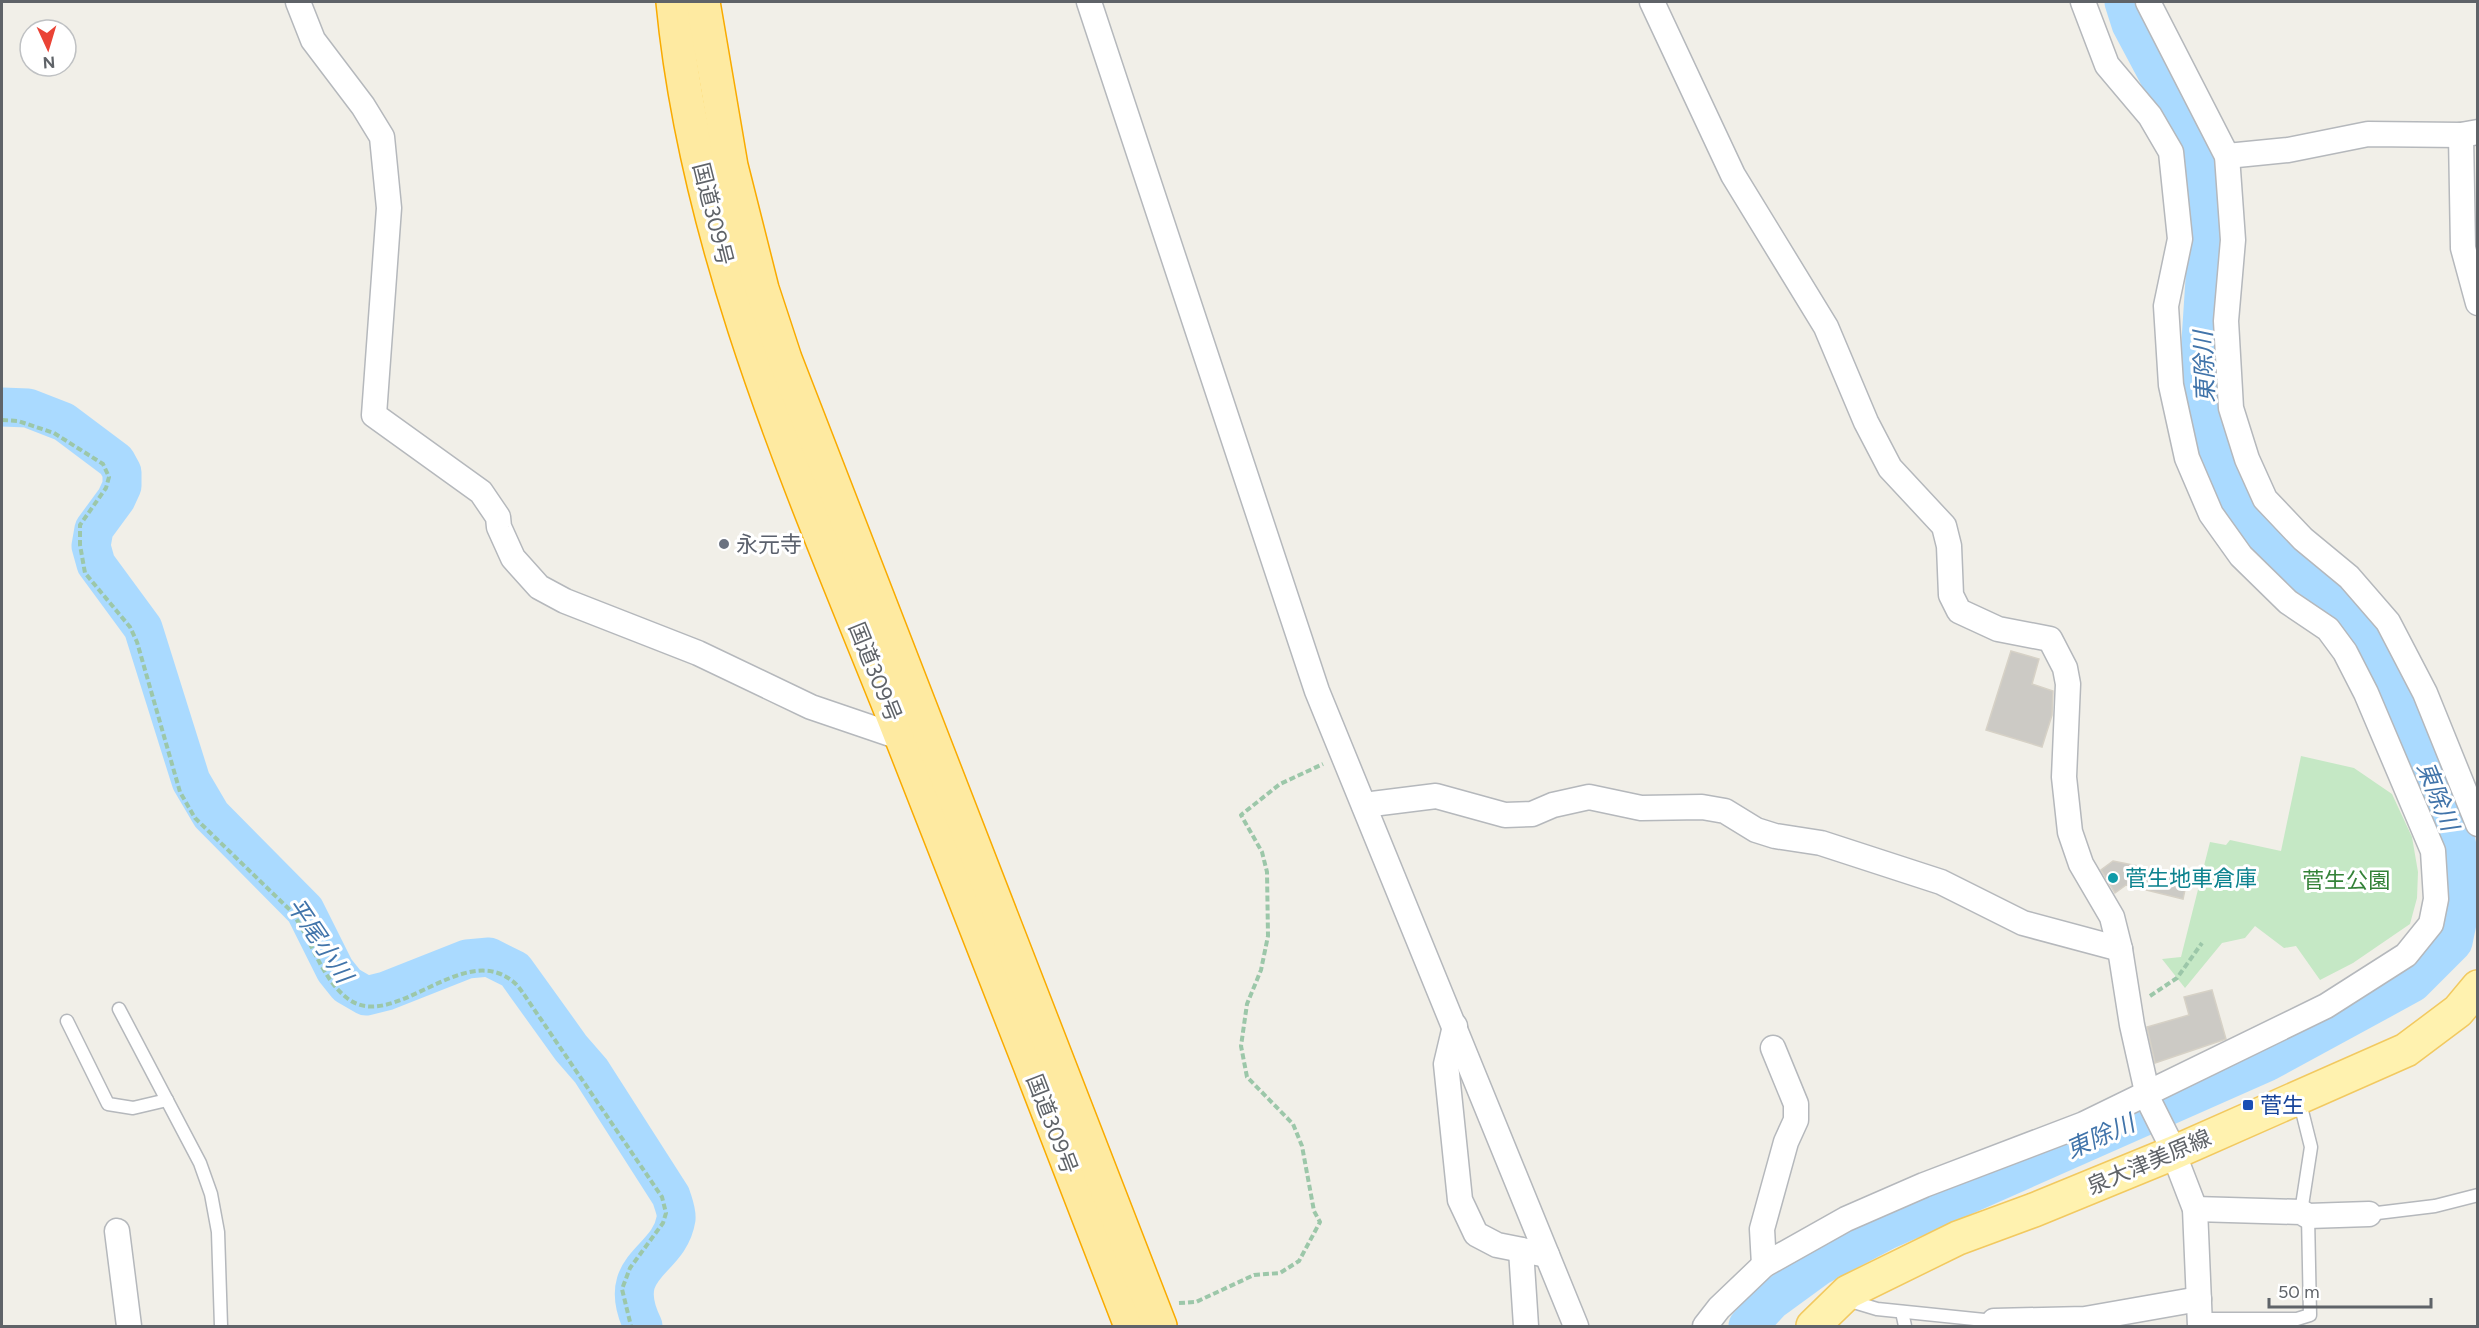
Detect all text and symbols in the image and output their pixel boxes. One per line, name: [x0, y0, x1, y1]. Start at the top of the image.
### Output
north arrow: [18, 18, 78, 78]
text: N: [42, 53, 56, 72]
street label: 国道309号: [687, 160, 739, 268]
water label: 東除川: [2188, 328, 2220, 403]
place label: 永元寺: [736, 531, 802, 558]
marker: 永元寺: [717, 537, 731, 551]
street label: 国道309号: [843, 618, 907, 726]
water label: 東除川: [2411, 757, 2466, 838]
place label: 菅生地車倉庫: [2125, 865, 2257, 892]
park label: 菅生公園: [2302, 867, 2390, 894]
marker: 菅生地車倉庫: [2106, 871, 2120, 885]
water label: 平尾小川: [281, 892, 361, 990]
street label: 国道309号: [1021, 1070, 1083, 1178]
place label: 菅生: [2260, 1092, 2304, 1119]
marker: 菅生: [2241, 1098, 2255, 1112]
water label: 東除川: [2061, 1107, 2142, 1164]
street label: 泉大津美原線: [2083, 1124, 2215, 1200]
scale bar: [2269, 1271, 2431, 1309]
text: 50 m: [2278, 1281, 2320, 1303]

